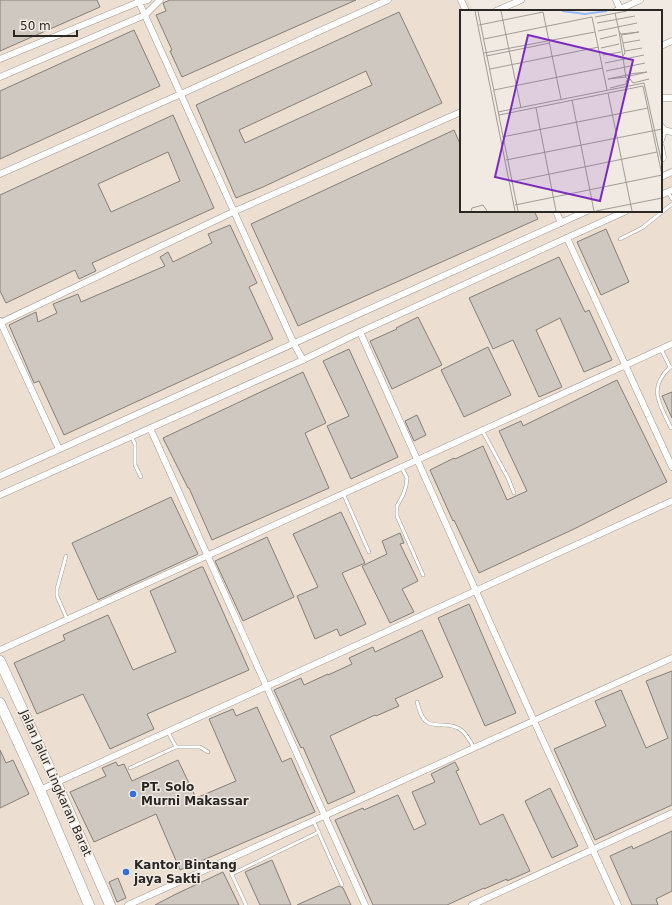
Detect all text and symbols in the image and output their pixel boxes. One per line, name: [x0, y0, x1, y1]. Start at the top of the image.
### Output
inset map: [460, 10, 662, 212]
scale bar: [14, 12, 77, 38]
text: 50 m: [20, 19, 51, 33]
street label: Jalan Jalur Lingkaran Barat: [17, 707, 95, 859]
place label: PT. Solo Murni Makassar: [141, 780, 249, 808]
marker: PT. Solo Murni Makassar: [128, 789, 138, 799]
place label: Kantor Bintang jaya Sakti: [133, 858, 237, 886]
marker: Kantor Bintang jaya Sakti: [121, 867, 131, 877]

